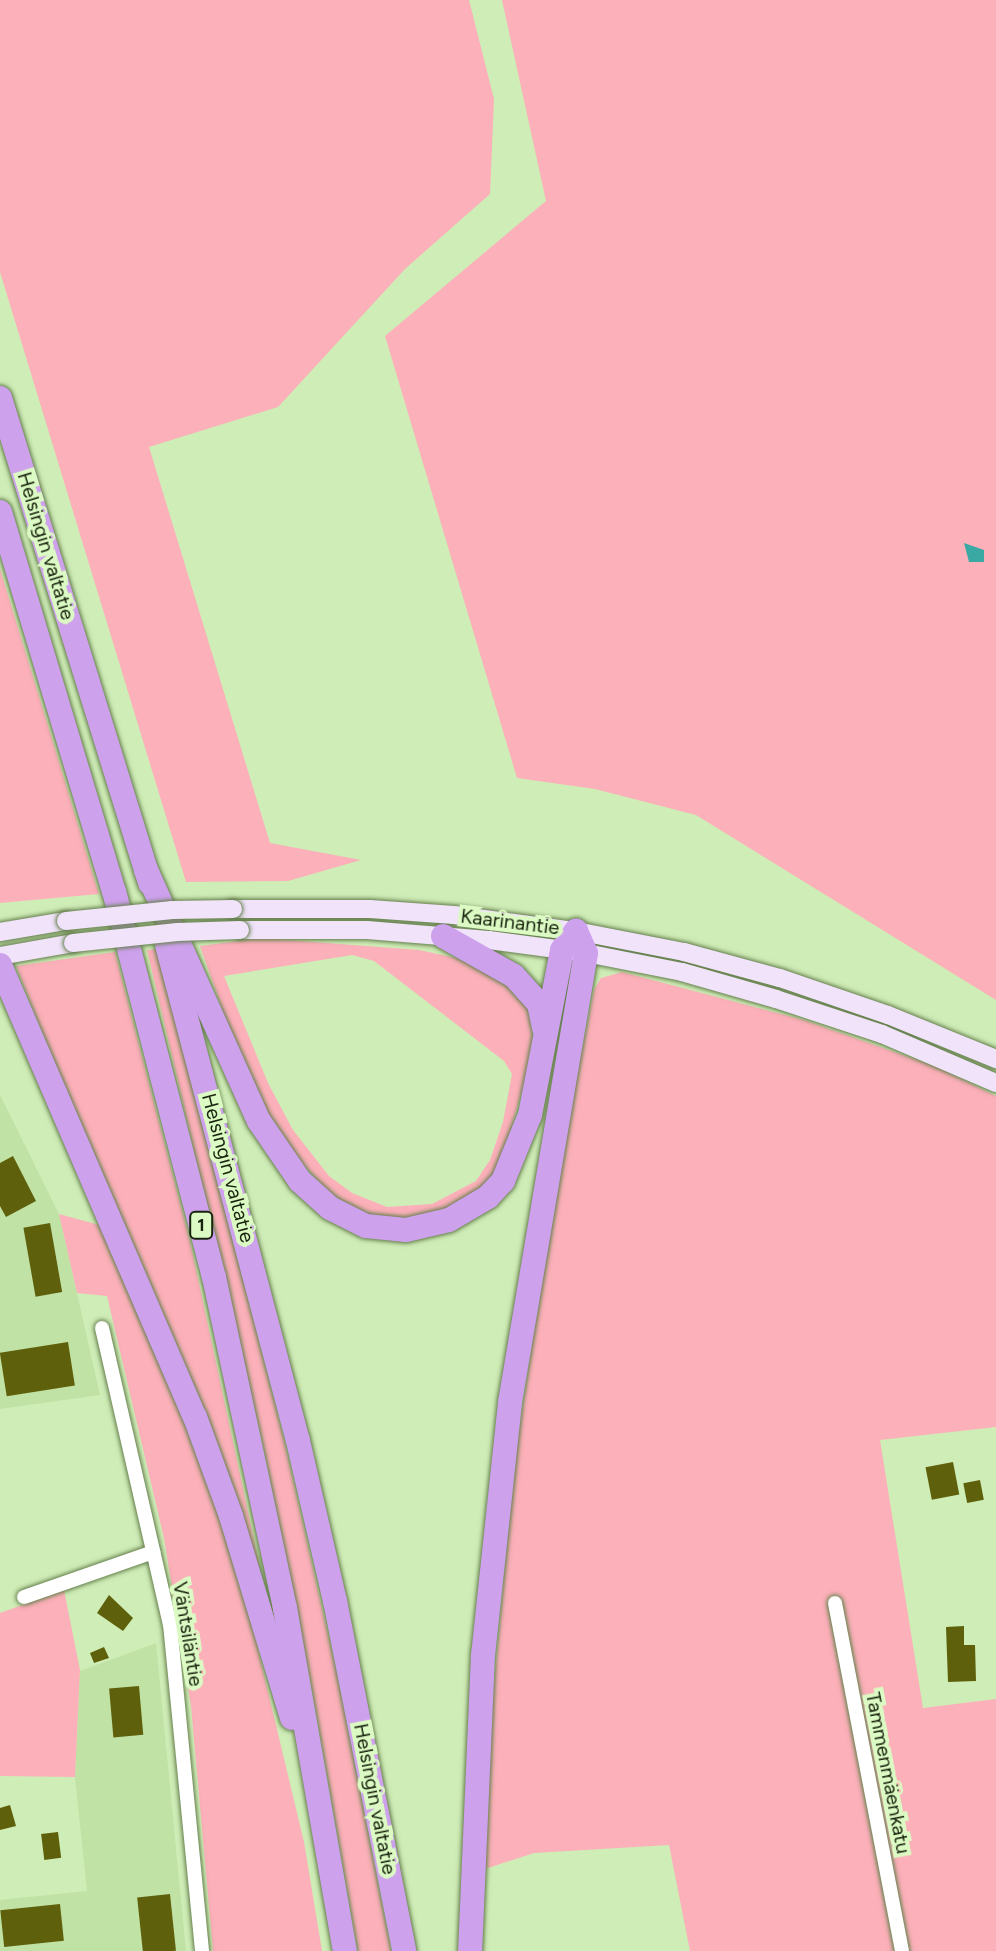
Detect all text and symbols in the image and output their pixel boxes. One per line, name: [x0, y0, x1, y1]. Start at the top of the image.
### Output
street label: Helsingin valtatie: [12, 469, 80, 623]
street label: Kaarinantie: [459, 904, 561, 940]
street label: Helsingin valtatie: [197, 1091, 259, 1245]
road number: 1: [189, 1211, 213, 1239]
street label: Väntsiläntie: [168, 1580, 208, 1688]
street label: Tammenmäenkatu: [861, 1690, 915, 1856]
street label: Helsingin valtatie: [349, 1721, 401, 1877]

